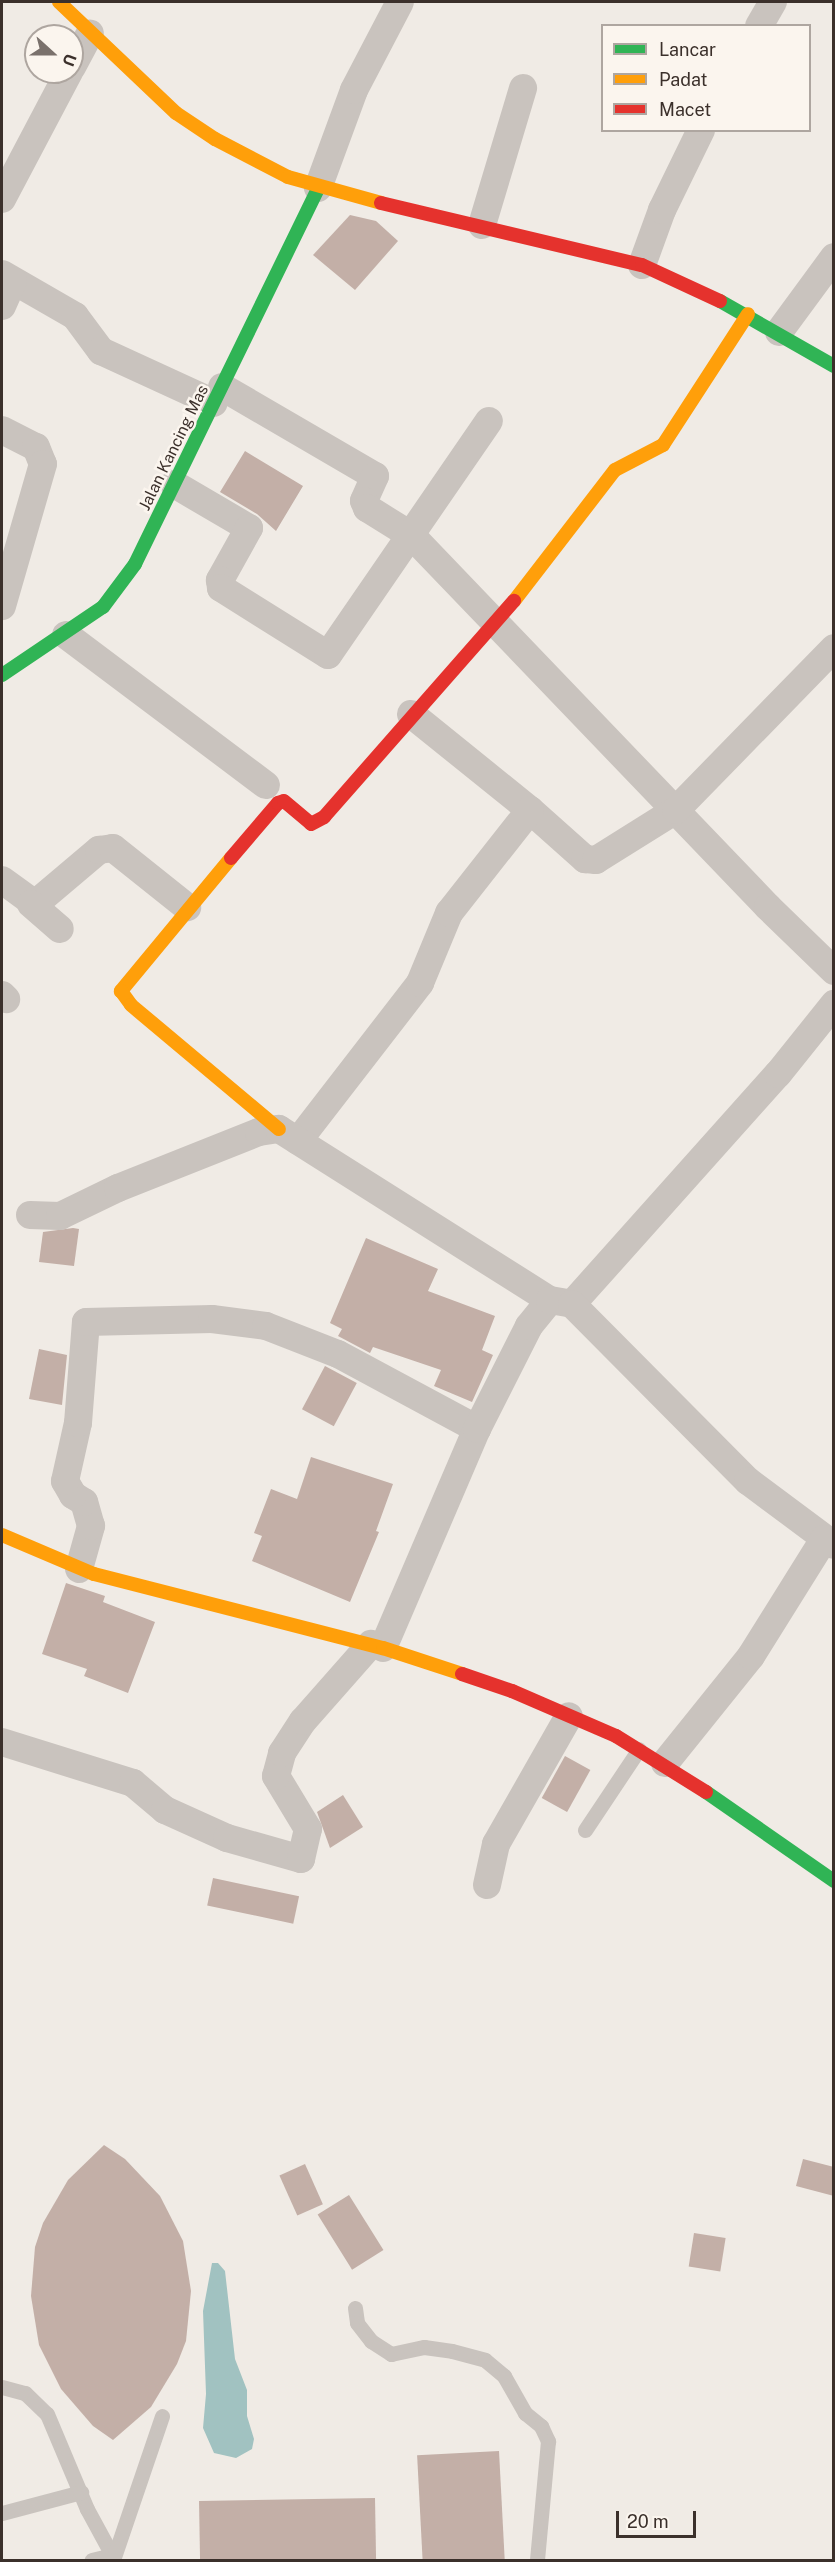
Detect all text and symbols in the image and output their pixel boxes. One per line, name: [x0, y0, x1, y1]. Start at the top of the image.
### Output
north arrow: [24, 24, 84, 84]
legend: [601, 24, 811, 132]
text: Lancar: [659, 39, 716, 60]
text: U: [58, 51, 80, 69]
text: Padat: [659, 69, 708, 90]
text: Macet: [659, 99, 711, 120]
street label: Jalan Kancing Mas: [135, 382, 213, 514]
scale bar: [619, 2499, 698, 2537]
text: 20 m: [627, 2511, 669, 2532]

